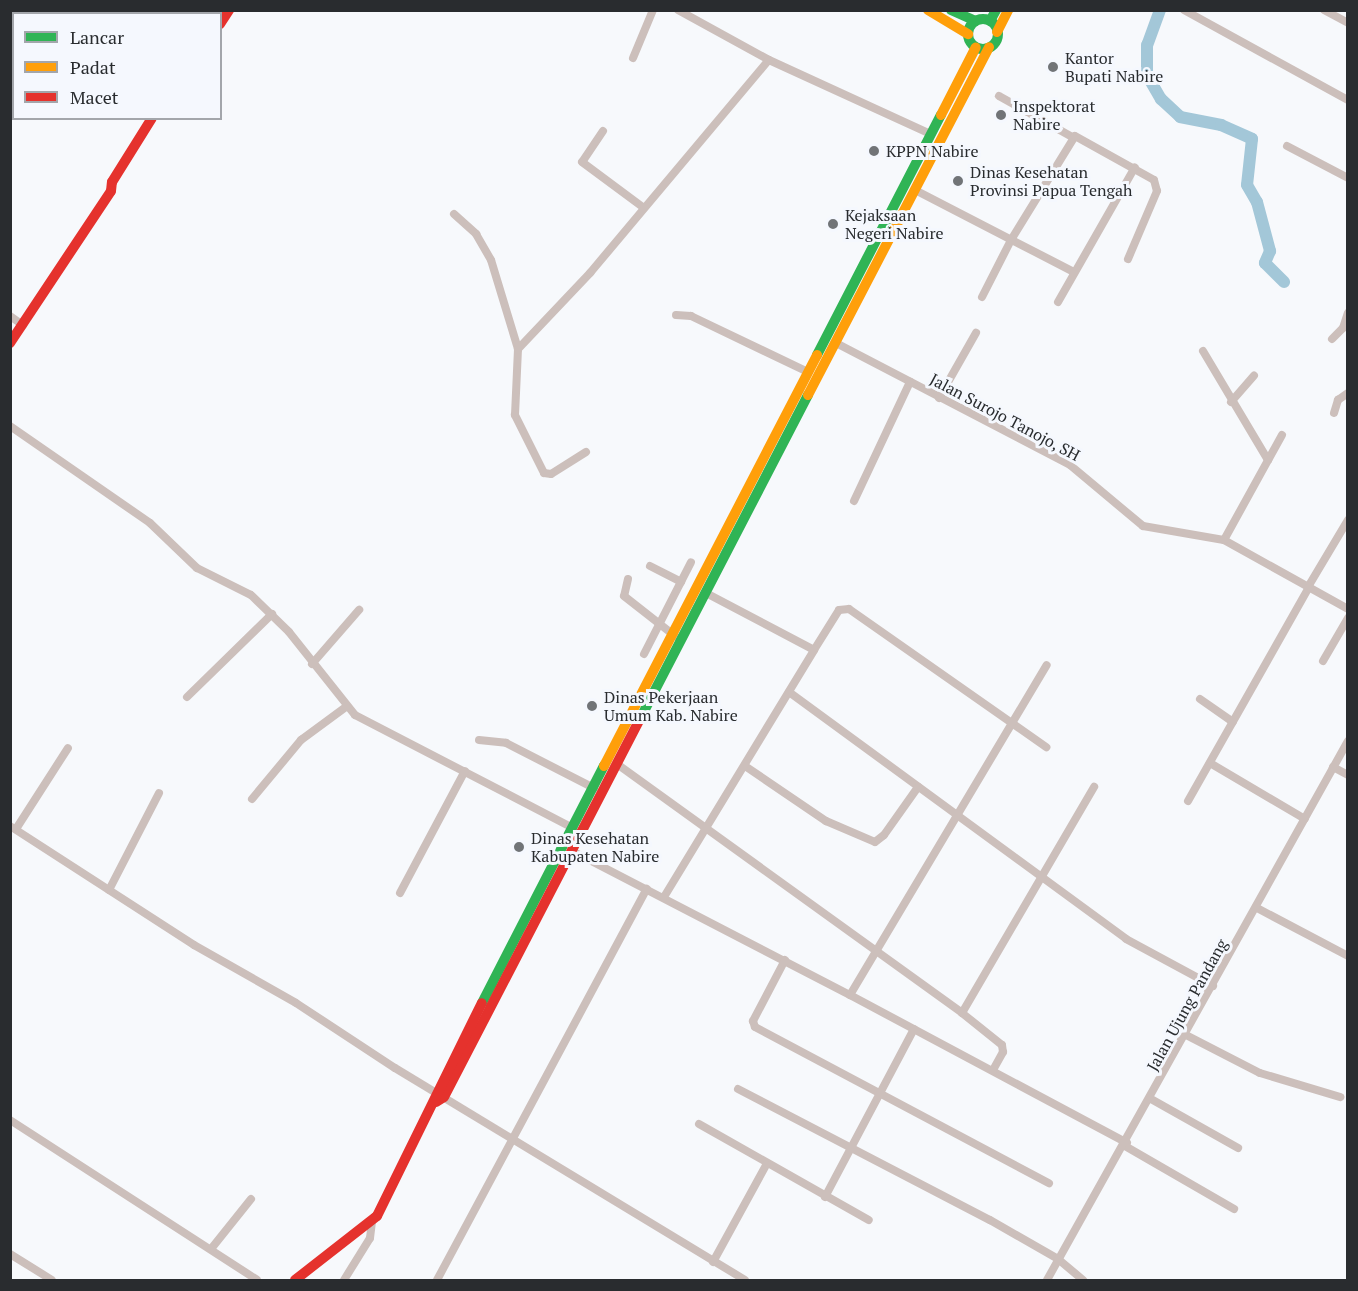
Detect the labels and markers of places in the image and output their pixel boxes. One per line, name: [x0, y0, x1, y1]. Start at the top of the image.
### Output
place label: Kantor Bupati Nabire: [1065, 48, 1163, 86]
marker: Kantor Bupati Nabire: [1046, 60, 1060, 74]
place label: Inspektorat Nabire: [1013, 96, 1095, 134]
marker: Inspektorat Nabire: [994, 108, 1008, 122]
place label: KPPN Nabire: [886, 141, 979, 161]
marker: KPPN Nabire: [867, 144, 881, 158]
place label: Dinas Kesehatan Provinsi Papua Tengah: [970, 162, 1132, 200]
marker: Dinas Kesehatan Provinsi Papua Tengah: [951, 174, 965, 188]
place label: Kejaksaan Negeri Nabire: [845, 205, 944, 243]
marker: Kejaksaan Negeri Nabire: [826, 217, 840, 231]
place label: Dinas Pekerjaan Umum Kab. Nabire: [604, 687, 738, 725]
marker: Dinas Pekerjaan Umum Kab. Nabire: [585, 699, 599, 713]
place label: Dinas Kesehatan Kabupaten Nabire: [531, 828, 659, 866]
marker: Dinas Kesehatan Kabupaten Nabire: [512, 840, 526, 854]

